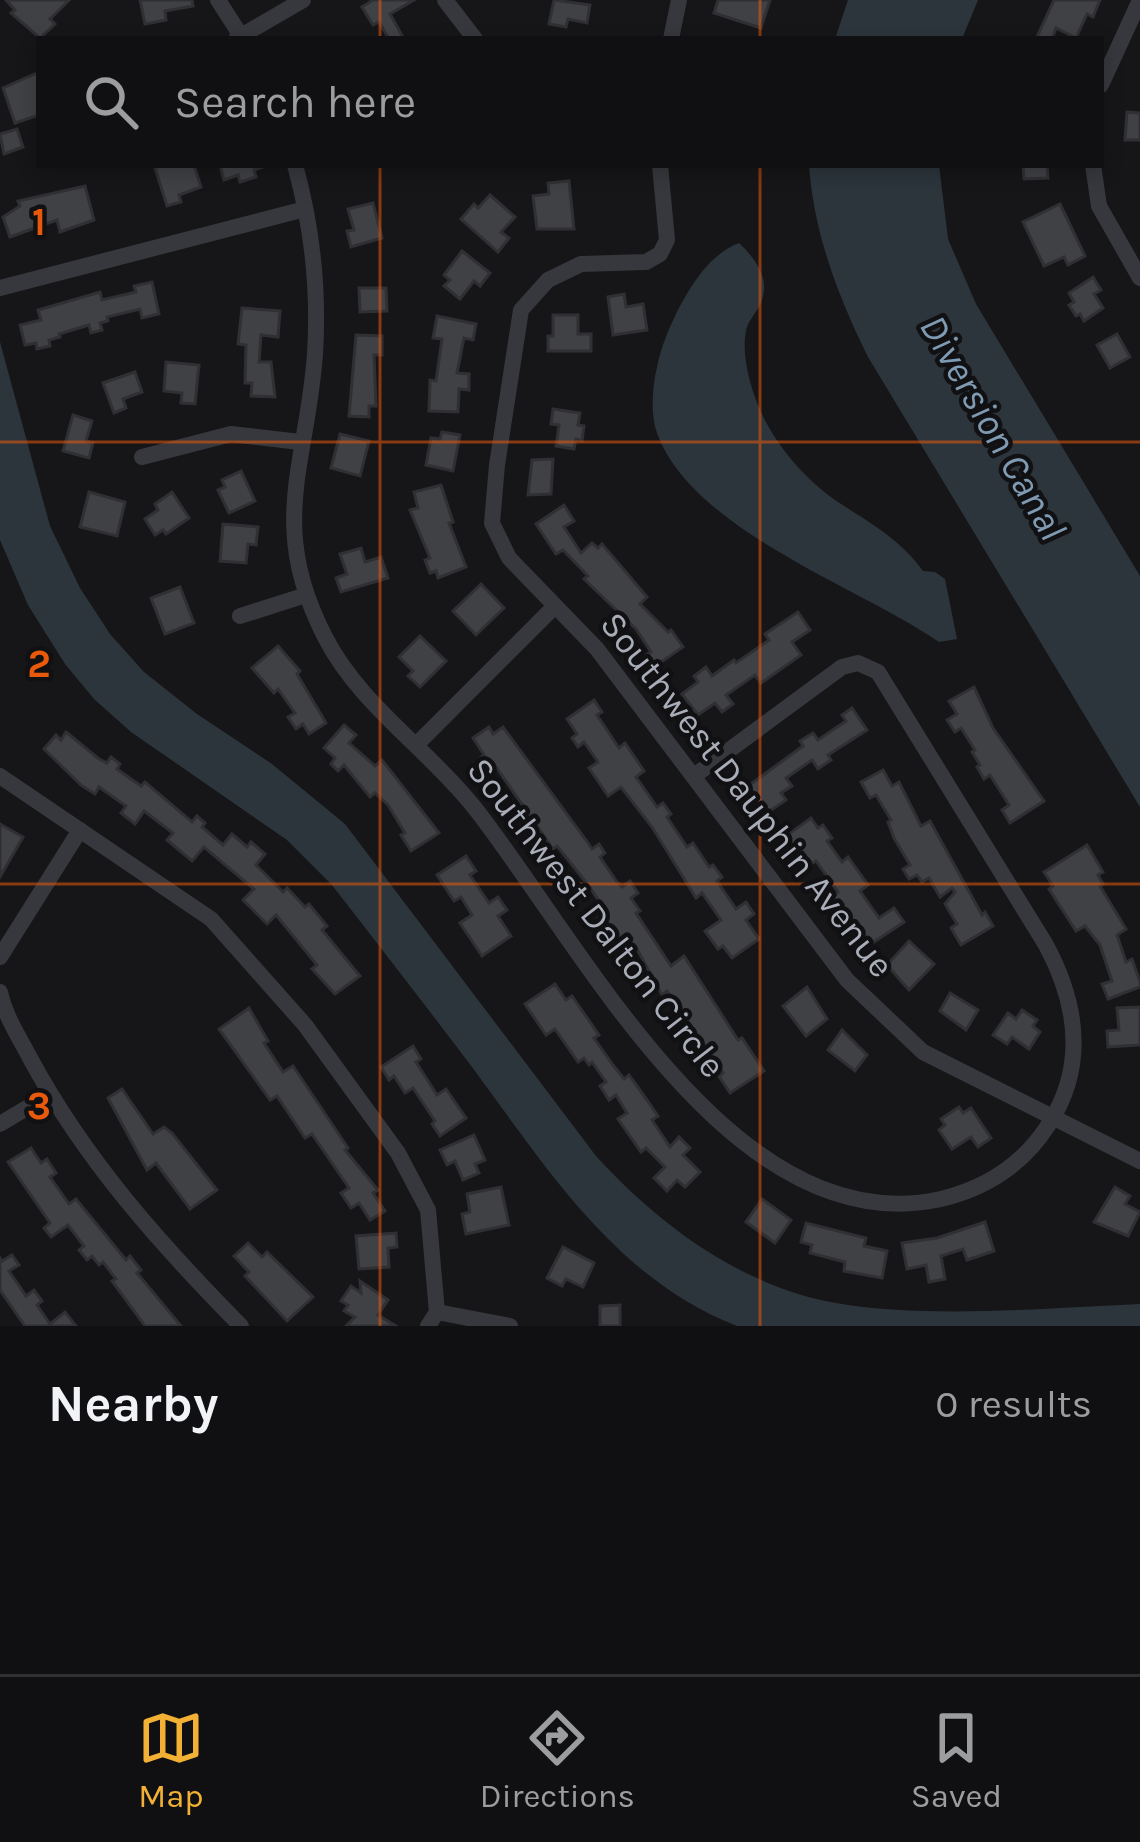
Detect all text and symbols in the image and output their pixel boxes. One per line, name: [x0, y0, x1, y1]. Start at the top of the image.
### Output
search box: [36, 36, 1104, 168]
icon: search: [78, 69, 144, 135]
text: Search here: [174, 76, 416, 128]
text: 1: [32, 199, 46, 245]
water label: Diversion Canal: [910, 307, 1076, 548]
street label: Southwest Dauphin Avenue: [592, 604, 903, 986]
text: 2: [27, 641, 51, 687]
street label: Southwest Dalton Circle: [458, 749, 734, 1086]
text: 3: [27, 1083, 51, 1129]
text: Nearby: [48, 1374, 218, 1434]
text: 0 results: [935, 1381, 1092, 1427]
tab: Map: [138, 1705, 204, 1815]
tab: Directions: [480, 1705, 635, 1815]
tab: Saved: [911, 1705, 1002, 1815]

